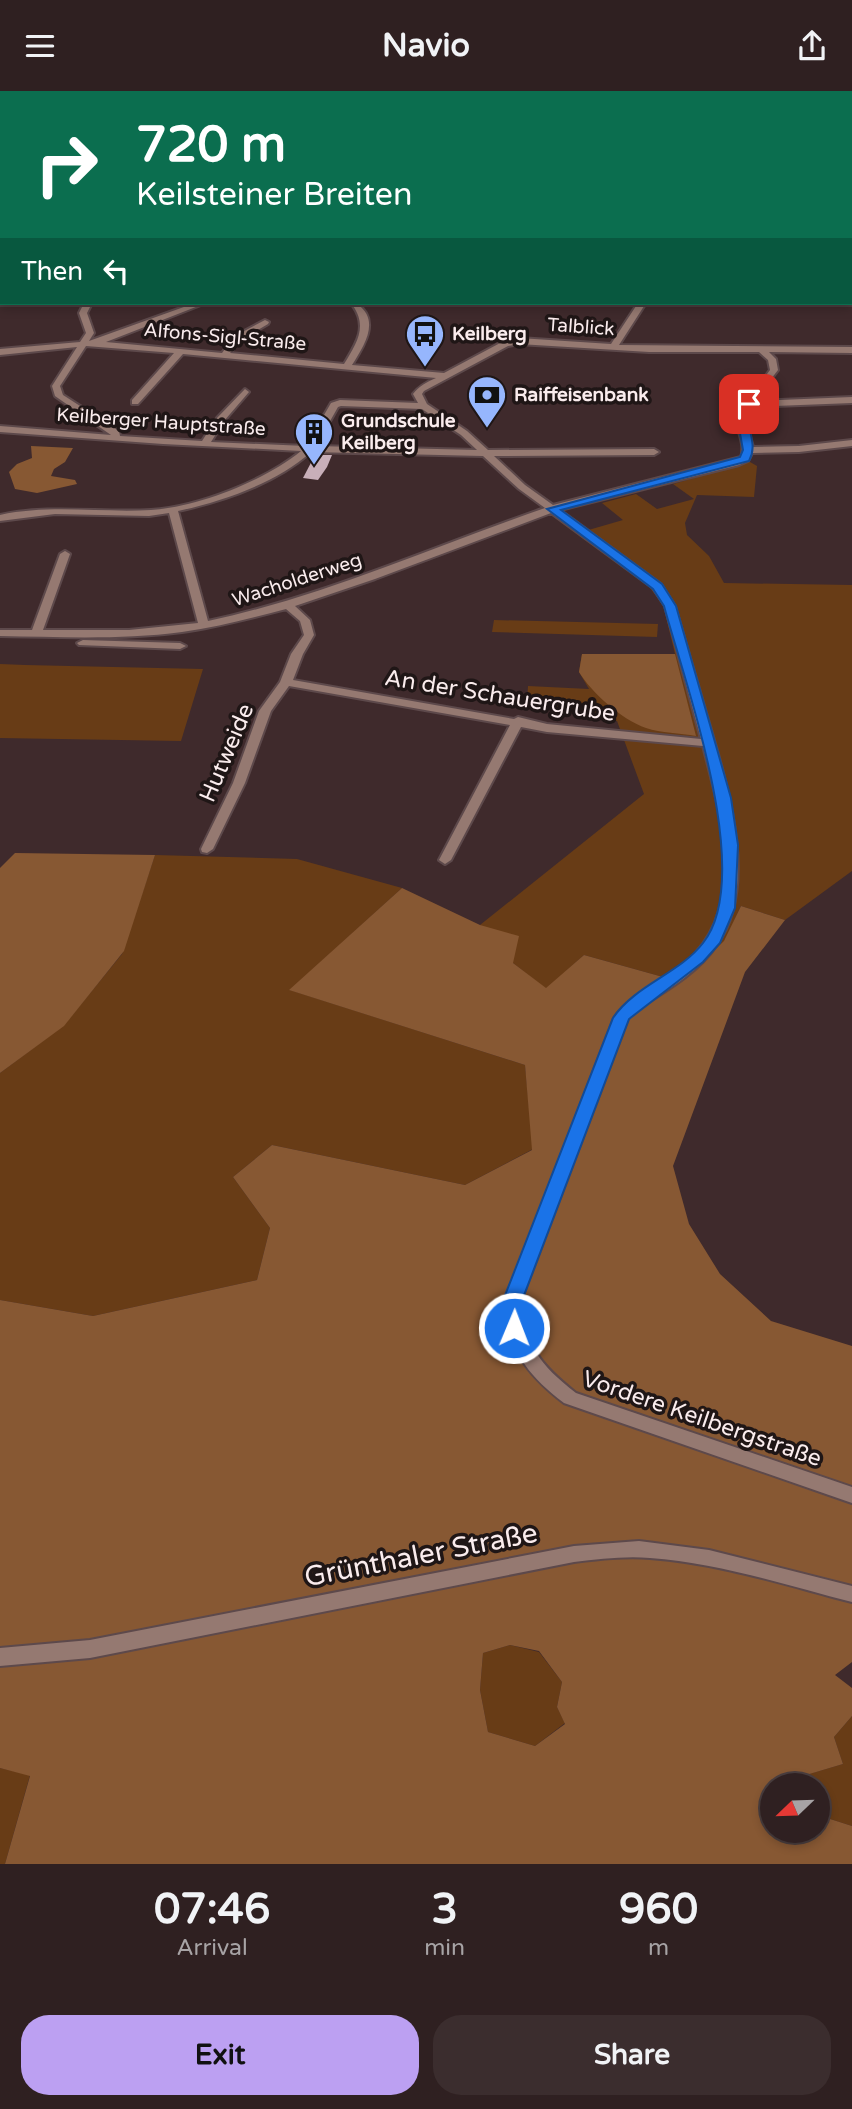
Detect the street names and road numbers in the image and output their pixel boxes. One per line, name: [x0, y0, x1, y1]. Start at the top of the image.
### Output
street label: Talblick: [547, 314, 615, 340]
street label: Alfons-Sigl-Straße: [143, 319, 307, 355]
street label: Keilberger Hauptstraße: [56, 404, 266, 440]
street label: Wacholderweg: [230, 549, 364, 611]
street label: An der Schauergrube: [383, 664, 617, 728]
street label: Hutweide: [194, 700, 260, 806]
street label: Vordere Keilbergstraße: [579, 1365, 825, 1473]
street label: Grünthaler Straße: [302, 1516, 540, 1594]

